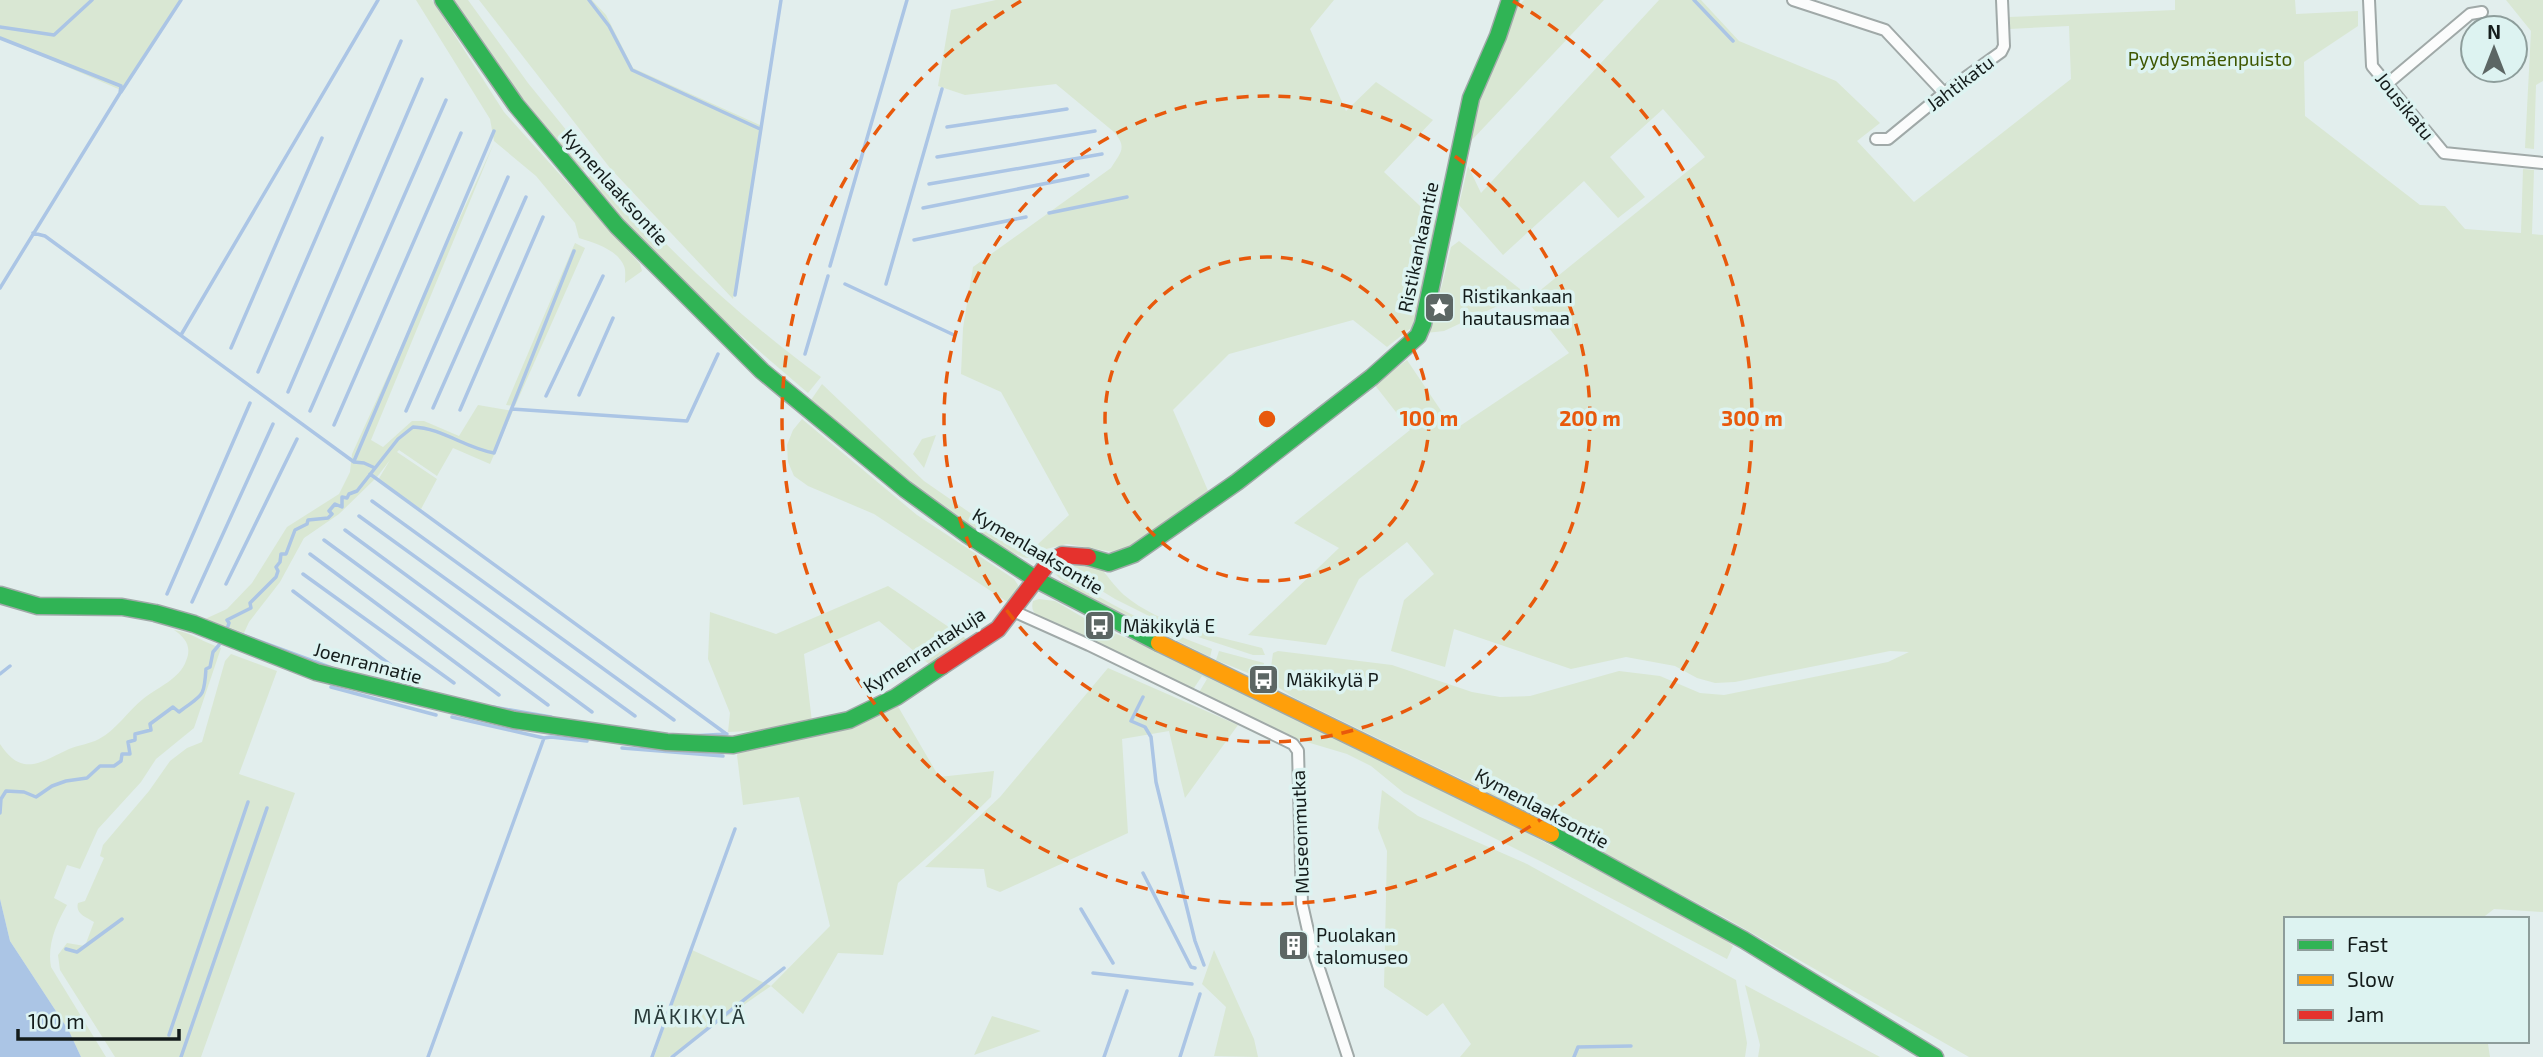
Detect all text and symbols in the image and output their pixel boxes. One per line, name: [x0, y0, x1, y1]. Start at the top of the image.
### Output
north arrow: [2459, 14, 2529, 84]
text: N: [2487, 20, 2501, 43]
park label: Pyydysmäenpuisto: [2128, 47, 2292, 70]
street label: Jahtikatu: [1922, 50, 1998, 115]
street label: Jousikatu: [2371, 67, 2440, 144]
street label: Kymenlaaksontie: [557, 124, 674, 250]
street label: Ristikankaantie: [1392, 179, 1443, 314]
place label: Ristikankaan hautausmaa: [1462, 284, 1573, 329]
place icon: Ristikankaan hautausmaa: [1422, 290, 1456, 324]
text: 100 m: [1400, 405, 1458, 430]
text: 200 m: [1559, 405, 1621, 430]
text: 300 m: [1721, 405, 1783, 430]
centre of rings: [1255, 407, 1279, 431]
street label: Kymenlaaksontie: [969, 502, 1108, 599]
street label: Kymenrantakuja: [858, 602, 989, 698]
bus stop icon: Mäkikylä E: [1083, 609, 1117, 643]
place label: Mäkikylä E: [1123, 614, 1215, 637]
street label: Joenrannatie: [311, 637, 425, 688]
bus stop icon: Mäkikylä P: [1246, 663, 1280, 697]
place label: Mäkikylä P: [1286, 668, 1379, 691]
street label: Kymenlaaksontie: [1471, 763, 1613, 853]
street label: Museonmutka: [1286, 770, 1313, 894]
legend: [2284, 917, 2529, 1043]
place label: Puolakan talomuseo: [1316, 923, 1408, 968]
building icon: Puolakan talomuseo: [1276, 929, 1310, 963]
text: Fast: [2347, 931, 2388, 956]
text: Slow: [2347, 966, 2394, 991]
scale bar: [18, 998, 178, 1042]
text: Jam: [2347, 1001, 2384, 1026]
district label: MÄKIKYLÄ: [633, 1003, 747, 1028]
text: 100 m: [28, 1008, 85, 1033]

